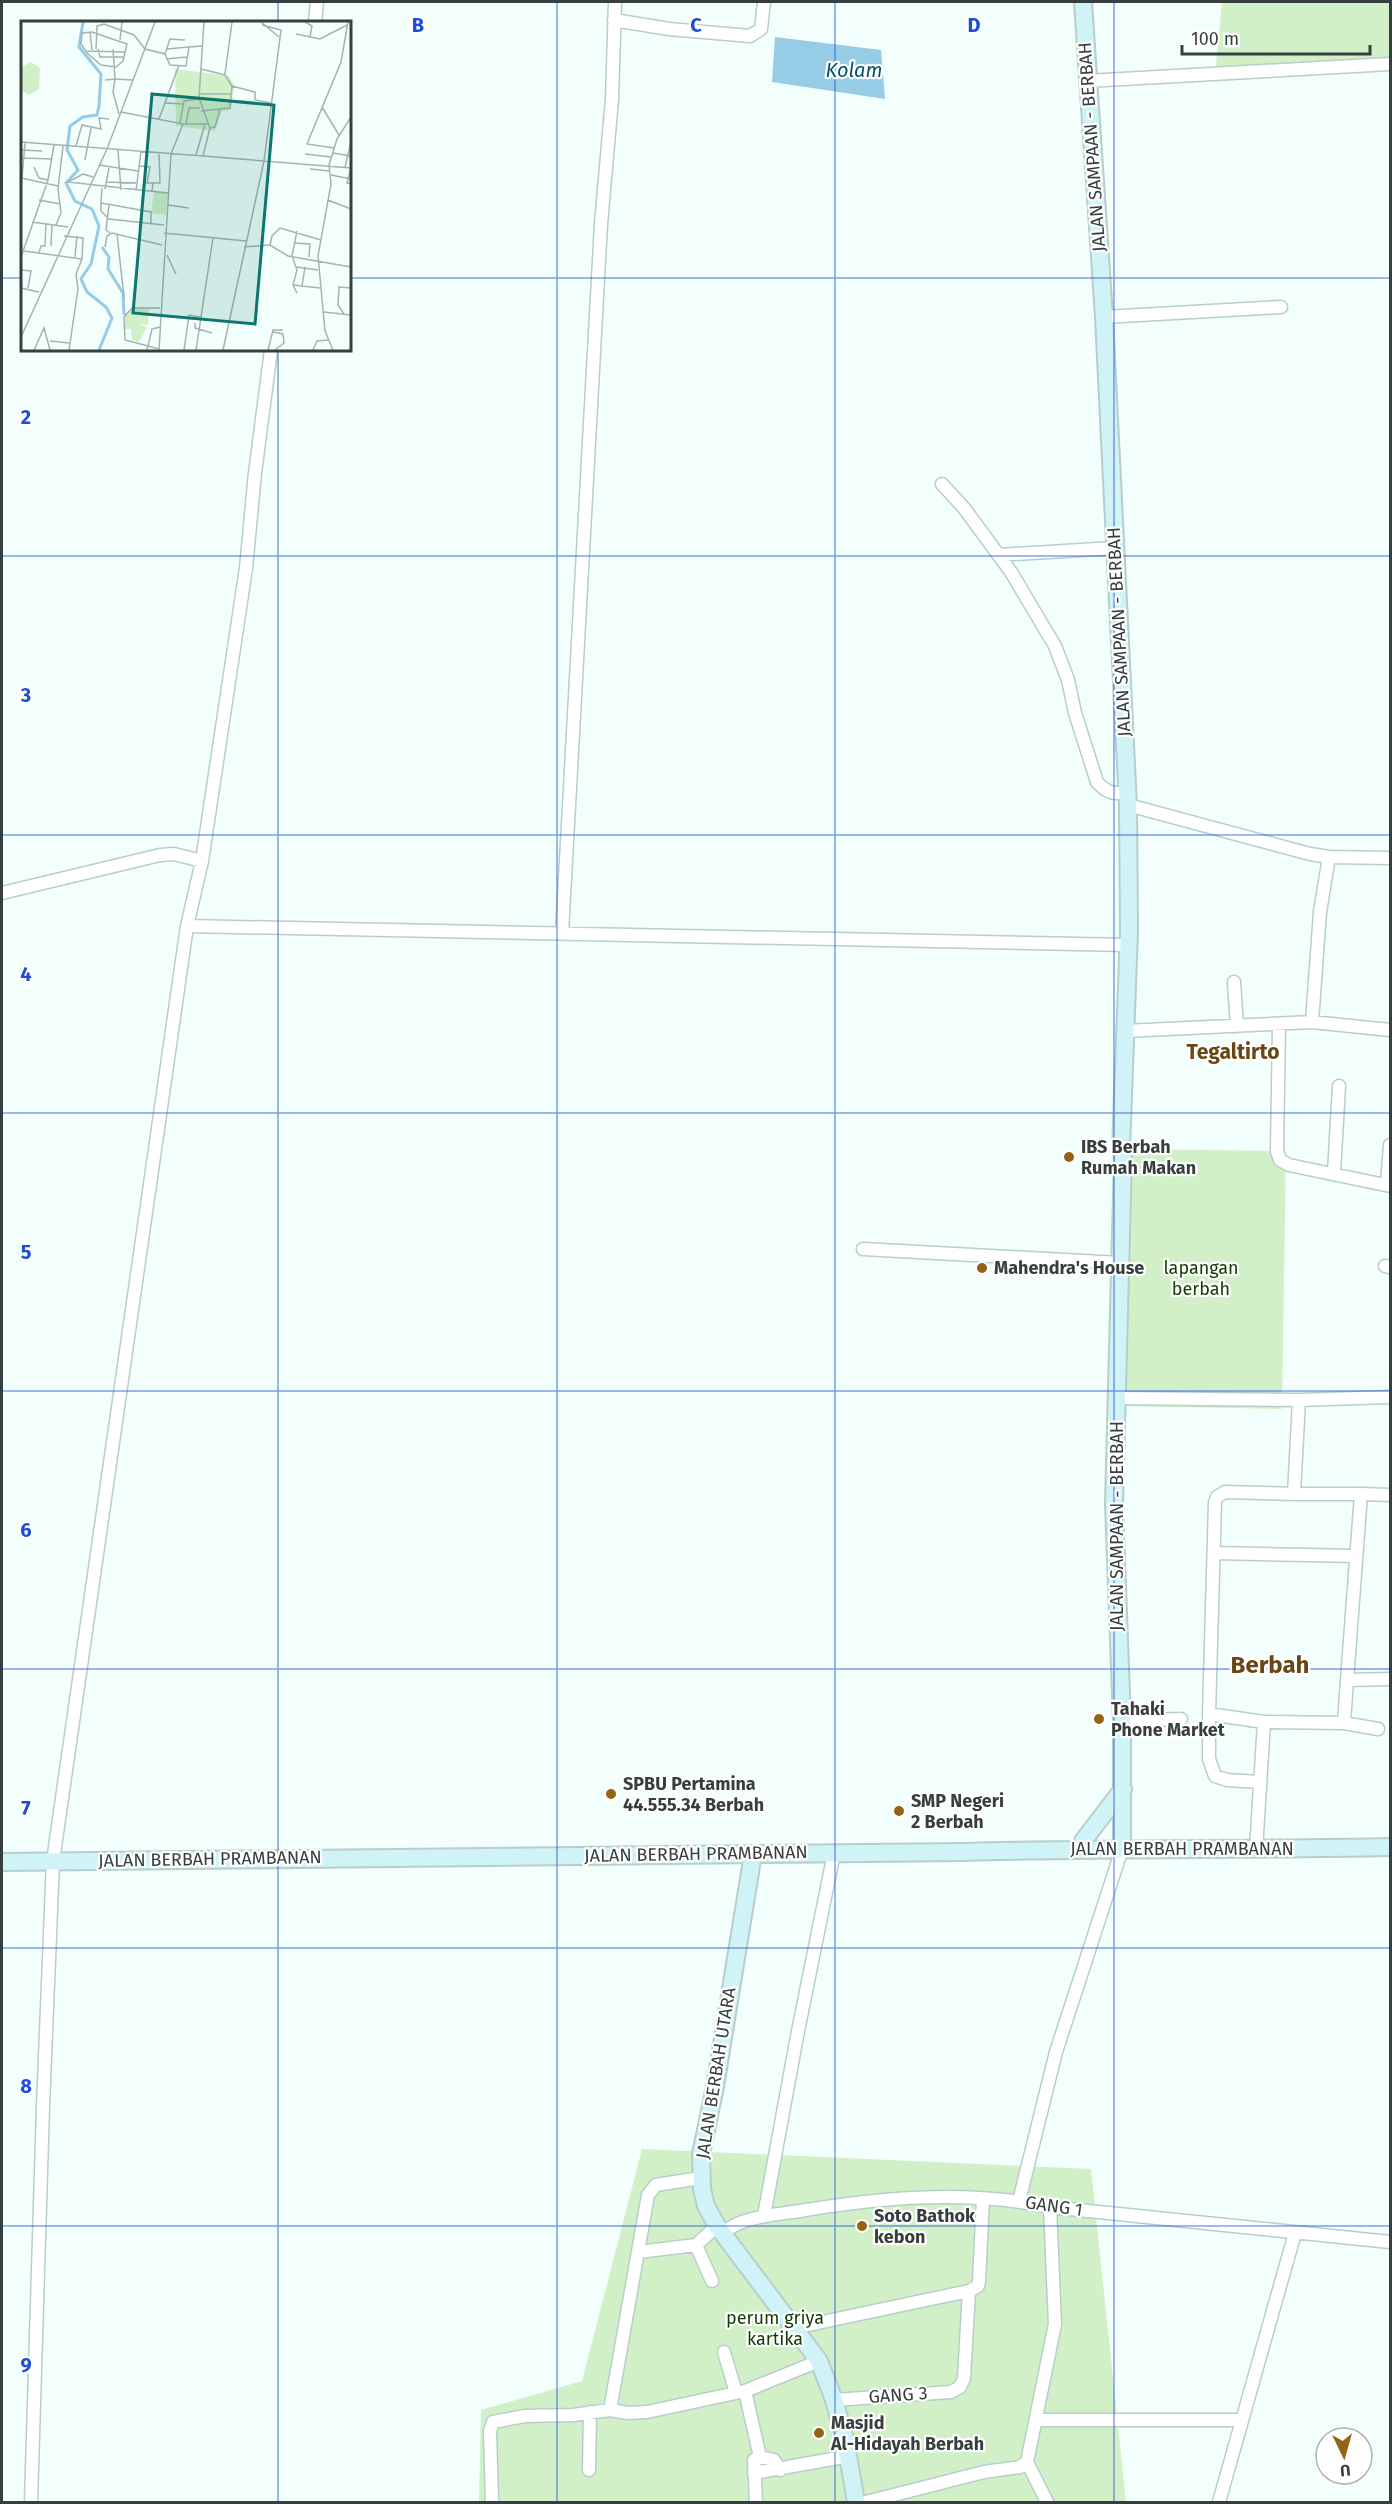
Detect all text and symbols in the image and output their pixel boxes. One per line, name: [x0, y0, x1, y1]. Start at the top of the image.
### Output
text: B: [412, 13, 424, 37]
text: C: [690, 13, 702, 37]
text: D: [967, 13, 981, 37]
scale bar: [1182, 18, 1370, 56]
inset map: [21, 21, 351, 351]
text: 100 m: [1191, 28, 1239, 50]
street label: JALAN SAMPAAN - BERBAH: [1074, 41, 1110, 253]
water label: Kolam: [826, 58, 882, 82]
text: 2: [21, 405, 31, 429]
street label: JALAN SAMPAAN - BERBAH: [1103, 526, 1135, 738]
text: 3: [20, 683, 31, 707]
text: 4: [20, 962, 32, 986]
district label: Tegaltirto: [1187, 1039, 1279, 1065]
place label: IBS Berbah Rumah Makan: [1081, 1136, 1196, 1179]
marker: IBS Berbah Rumah Makan: [1062, 1150, 1076, 1164]
text: 5: [21, 1240, 32, 1264]
place label: Mahendra's House: [994, 1257, 1144, 1279]
park label: lapangan berbah: [1163, 1257, 1239, 1300]
marker: Mahendra's House: [975, 1261, 989, 1275]
street label: JALAN SAMPAAN - BERBAH: [1106, 1421, 1128, 1631]
text: 6: [20, 1518, 32, 1542]
district label: Berbah: [1231, 1651, 1309, 1679]
place label: Tahaki Phone Market: [1111, 1698, 1226, 1741]
marker: Tahaki Phone Market: [1092, 1712, 1106, 1726]
place label: SPBU Pertamina 44.555.34 Berbah: [623, 1773, 764, 1816]
marker: SPBU Pertamina 44.555.34 Berbah: [604, 1787, 618, 1801]
place label: SMP Negeri 2 Berbah: [911, 1790, 1004, 1833]
text: 7: [21, 1796, 31, 1820]
marker: SMP Negeri 2 Berbah: [892, 1804, 906, 1818]
street label: JALAN BERBAH PRAMBANAN: [1070, 1838, 1294, 1860]
street label: JALAN BERBAH PRAMBANAN: [584, 1841, 808, 1867]
street label: JALAN BERBAH PRAMBANAN: [98, 1846, 322, 1872]
street label: JALAN BERBAH UTARA: [692, 1985, 741, 2160]
text: 8: [20, 2074, 32, 2098]
street label: GANG 1: [1024, 2191, 1084, 2221]
place label: Soto Bathok kebon: [874, 2205, 976, 2248]
marker: Soto Bathok kebon: [855, 2219, 869, 2233]
park label: perum griya kartika: [726, 2307, 824, 2350]
text: 9: [20, 2353, 32, 2377]
street label: GANG 3: [868, 2382, 928, 2408]
place label: Masjid Al-Hidayah Berbah: [830, 2412, 984, 2455]
marker: Masjid Al-Hidayah Berbah: [812, 2426, 826, 2440]
north arrow: [1314, 2426, 1374, 2486]
text: U: [1339, 2461, 1351, 2480]

